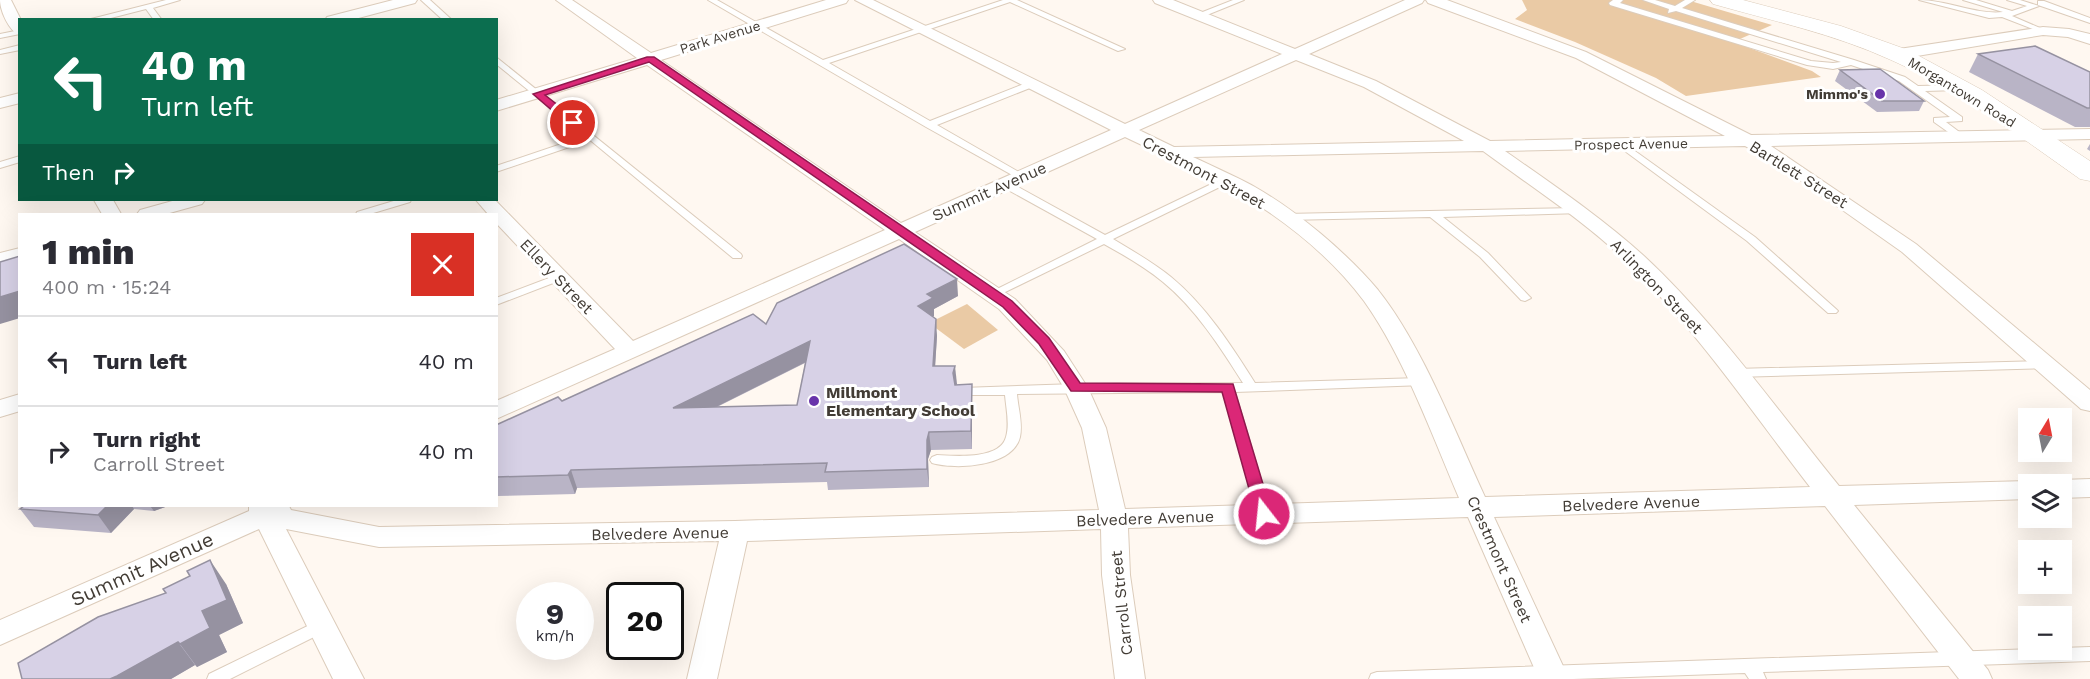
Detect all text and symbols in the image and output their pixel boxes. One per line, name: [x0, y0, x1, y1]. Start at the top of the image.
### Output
street label: Park Avenue: [678, 17, 762, 57]
text: 40 m: [141, 41, 247, 90]
icon: left: [42, 42, 120, 120]
street label: Morgantown Road: [1905, 53, 2019, 131]
place label: Mimmo's: [1806, 86, 1869, 102]
marker: Mimmo's: [1873, 87, 1887, 101]
text: Turn left: [141, 91, 253, 123]
pin: [547, 97, 598, 148]
icon: arrive: [556, 106, 589, 139]
street label: Crestmont Street: [1139, 132, 1269, 213]
street label: Prospect Avenue: [1574, 135, 1688, 153]
street label: Bartlett Street: [1746, 137, 1852, 212]
icon: right: [107, 156, 140, 189]
street label: Summit Avenue: [929, 158, 1049, 225]
text: Then: [42, 160, 95, 185]
text: 1 min: [42, 231, 135, 273]
button: close: [411, 233, 474, 296]
street label: Ellery Street: [516, 235, 597, 318]
street label: Arlington Street: [1607, 235, 1707, 338]
text: 400 m · 15:24: [42, 275, 171, 299]
icon: left: [42, 345, 75, 378]
text: Turn left: [93, 349, 187, 374]
text: 40 m: [418, 349, 474, 374]
place label: Millmont Elementary School: [826, 383, 976, 420]
marker: Millmont Elementary School: [807, 394, 821, 408]
north arrow: [2018, 408, 2072, 462]
map controls: [2018, 408, 2072, 660]
text: Turn right: [93, 427, 200, 452]
icon: right: [42, 435, 75, 468]
text: 40 m: [418, 439, 474, 464]
text: Carroll Street: [93, 452, 225, 476]
button: layers: [2018, 474, 2072, 528]
position arrow: [1232, 482, 1296, 546]
street label: Belvedere Avenue: [1562, 492, 1700, 515]
street label: Crestmont Street: [1463, 493, 1536, 626]
street label: Belvedere Avenue: [1076, 507, 1214, 530]
street label: Belvedere Avenue: [591, 523, 729, 544]
street label: Summit Avenue: [67, 527, 217, 611]
button: +: [2018, 540, 2072, 594]
street label: Carroll Street: [1107, 549, 1136, 656]
speed limit sign: 20: [606, 582, 684, 660]
text: 9: [546, 596, 564, 631]
button: −: [2018, 606, 2072, 660]
text: km/h: [536, 627, 574, 645]

